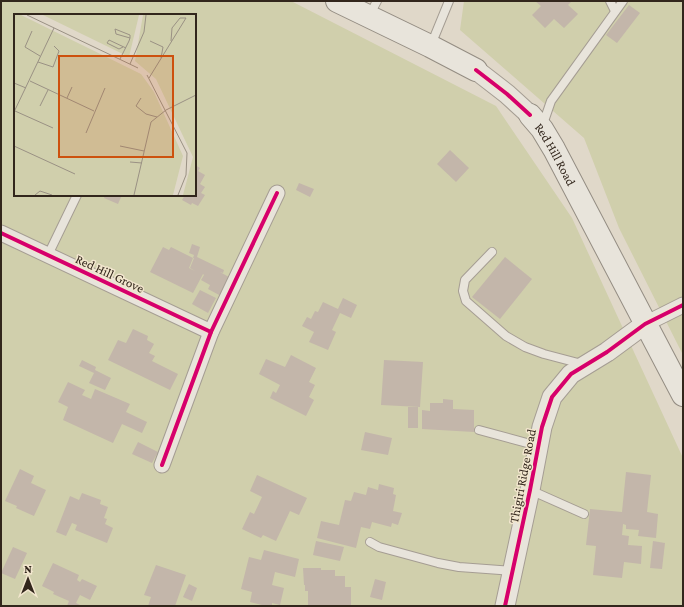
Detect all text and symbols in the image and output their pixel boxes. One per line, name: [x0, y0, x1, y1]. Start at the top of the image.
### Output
inset map: [14, 14, 196, 196]
street label: Red Hill Road: [532, 120, 579, 188]
street label: Red Hill Grove: [73, 251, 147, 296]
street label: Thigiri Ridge Road: [506, 428, 539, 525]
north arrow: [8, 559, 48, 599]
text: N: [24, 563, 32, 575]

